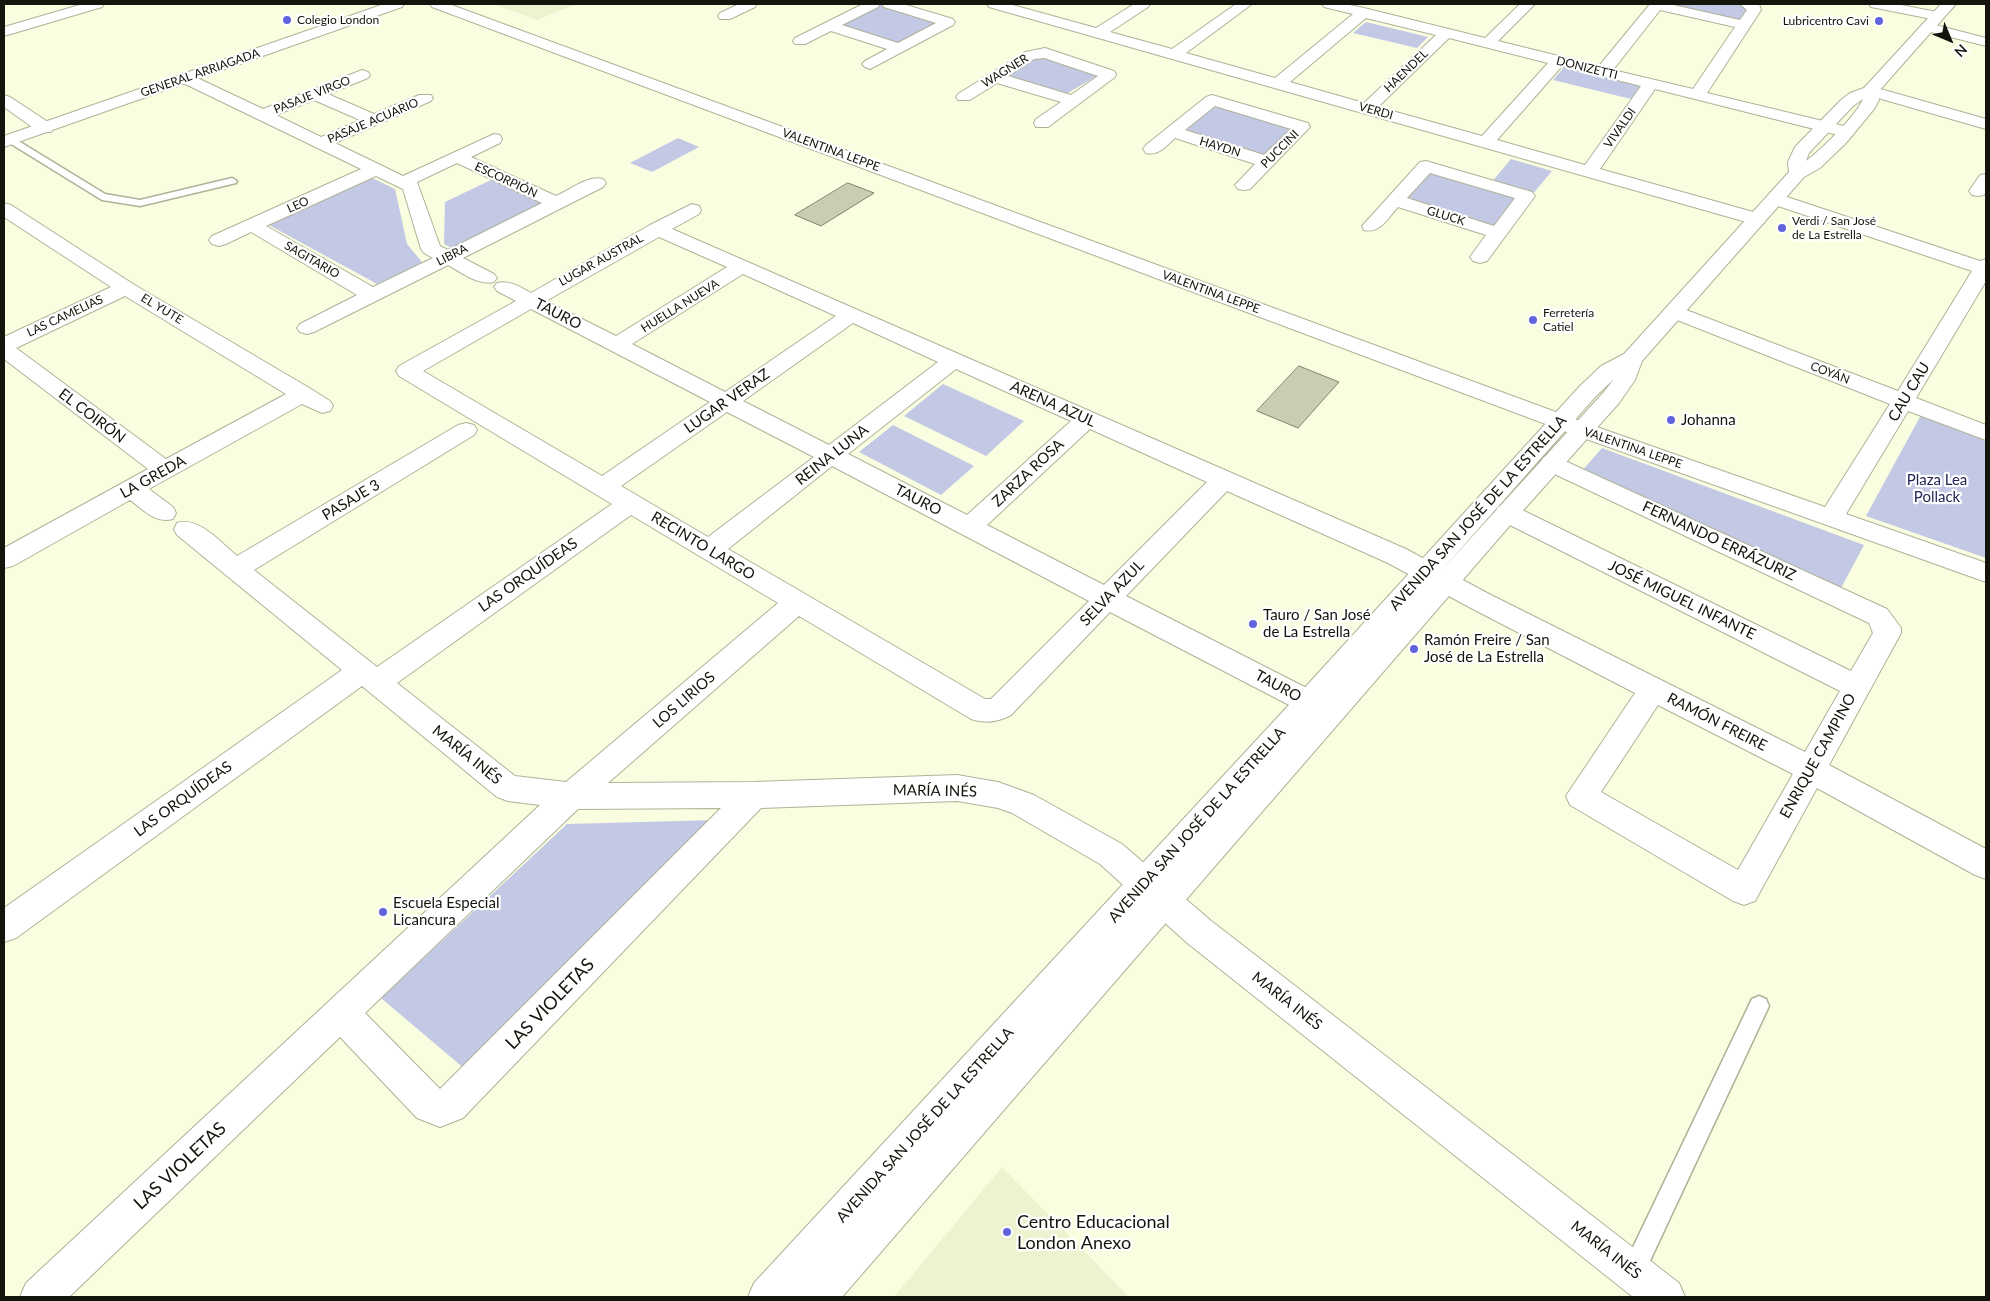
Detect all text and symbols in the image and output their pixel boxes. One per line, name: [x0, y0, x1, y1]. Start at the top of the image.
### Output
place label: Colegio London: [297, 13, 379, 27]
marker: Colegio London: [281, 14, 293, 26]
place label: Lubricentro Cavi: [1783, 14, 1869, 28]
marker: Lubricentro Cavi: [1873, 15, 1885, 27]
north arrow: [1925, 15, 1975, 65]
text: N: [1951, 41, 1971, 61]
street label: GENERAL ARRIAGADA: [139, 46, 261, 100]
street label: HAENDEL: [1381, 47, 1431, 95]
street label: WAGNER: [979, 51, 1031, 91]
street label: DONIZETTI: [1555, 53, 1619, 83]
street label: PASAJE VIRGO: [271, 73, 353, 117]
street label: PASAJE ACUARIO: [325, 95, 421, 147]
street label: VERDI: [1357, 99, 1395, 123]
street label: VIVALDI: [1601, 105, 1639, 151]
street label: VALENTINA LEPPE: [780, 126, 882, 174]
street label: PUCCINI: [1258, 127, 1302, 171]
street label: HAYDN: [1198, 134, 1242, 160]
street label: ESCORPIÓN: [472, 159, 540, 201]
street label: LEO: [285, 194, 311, 216]
street label: GLUCK: [1425, 203, 1467, 229]
place label: Verdi / San José de La Estrella: [1792, 214, 1876, 242]
marker: Verdi / San José de La Estrella: [1776, 222, 1788, 234]
street label: LUGAR AUSTRAL: [556, 231, 646, 289]
street label: SAGITARIO: [282, 238, 342, 282]
street label: LIBRA: [434, 241, 470, 269]
street label: VALENTINA LEPPE: [1160, 268, 1262, 316]
street label: HUELLA NUEVA: [638, 276, 722, 336]
street label: EL YUTE: [138, 291, 186, 327]
street label: LAS CAMELIAS: [25, 292, 105, 340]
street label: TAURO: [532, 295, 584, 333]
place label: Ferretería Catiel: [1543, 306, 1594, 334]
marker: Ferretería Catiel: [1527, 314, 1539, 326]
street label: COYÁN: [1808, 359, 1852, 387]
street label: CAU CAU: [1884, 359, 1934, 425]
street label: LUGAR VERAZ: [681, 365, 773, 437]
street label: ARENA AZUL: [1008, 377, 1098, 431]
street label: EL COIRÓN: [55, 385, 129, 447]
place label: Johanna: [1681, 411, 1736, 429]
street label: AVENIDA SAN JOSÉ DE LA ESTRELLA: [1386, 412, 1570, 614]
marker: Johanna: [1665, 414, 1677, 426]
street label: REINA LUNA: [792, 421, 872, 489]
street label: VALENTINA LEPPE: [1582, 424, 1684, 472]
street label: ZARZA ROSA: [989, 435, 1067, 511]
street label: LA GREDA: [117, 452, 189, 502]
park label: Plaza Lea Pollack: [1907, 471, 1967, 506]
street label: PASAJE 3: [319, 476, 383, 524]
street label: TAURO: [892, 481, 944, 519]
street label: FERNANDO ERRÁZURIZ: [1639, 498, 1799, 584]
street label: RECINTO LARGO: [648, 508, 758, 584]
street label: LAS ORQUÍDEAS: [475, 534, 581, 616]
street label: SELVA AZUL: [1076, 556, 1148, 630]
street label: JOSÉ MIGUEL INFANTE: [1605, 556, 1759, 644]
place label: Tauro / San José de La Estrella: [1263, 606, 1371, 641]
marker: Tauro / San José de La Estrella: [1247, 618, 1259, 630]
place label: Ramón Freire / San José de La Estrella: [1424, 631, 1550, 666]
marker: Ramón Freire / San José de La Estrella: [1408, 643, 1420, 655]
street label: TAURO: [1252, 666, 1304, 706]
street label: LOS LIRIOS: [649, 668, 719, 732]
street label: RAMÓN FREIRE: [1664, 689, 1770, 755]
street label: ENRIQUE CAMPINO: [1776, 690, 1860, 822]
street label: MARÍA INÉS: [429, 722, 505, 788]
street label: AVENIDA SAN JOSÉ DE LA ESTRELLA: [1105, 724, 1289, 926]
street label: LAS ORQUÍDEAS: [130, 757, 236, 841]
street label: MARÍA INÉS: [893, 781, 977, 801]
place label: Escuela Especial Licancura: [393, 894, 499, 929]
marker: Escuela Especial Licancura: [377, 906, 389, 918]
street label: LAS VIOLETAS: [501, 954, 599, 1054]
street label: MARÍA INÉS: [1248, 968, 1326, 1034]
street label: AVENIDA SAN JOSÉ DE LA ESTRELLA: [833, 1024, 1017, 1226]
street label: LAS VIOLETAS: [129, 1118, 231, 1214]
place label: Centro Educacional London Anexo: [1017, 1211, 1170, 1254]
street label: MARÍA INÉS: [1567, 1217, 1645, 1283]
marker: Centro Educacional London Anexo: [1001, 1226, 1013, 1238]

